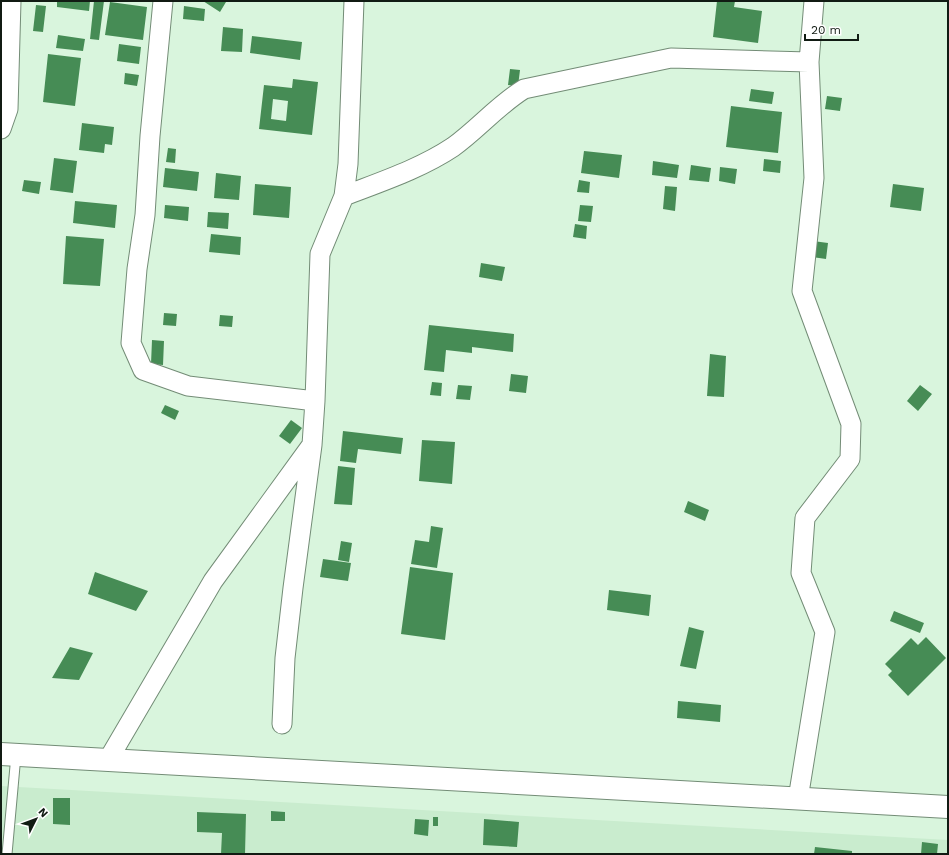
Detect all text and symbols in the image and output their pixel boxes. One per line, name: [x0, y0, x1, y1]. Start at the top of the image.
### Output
scale bar: [805, 16, 858, 42]
text: 20 m: [811, 23, 841, 37]
north arrow: [16, 799, 56, 839]
text: N: [36, 805, 51, 820]

